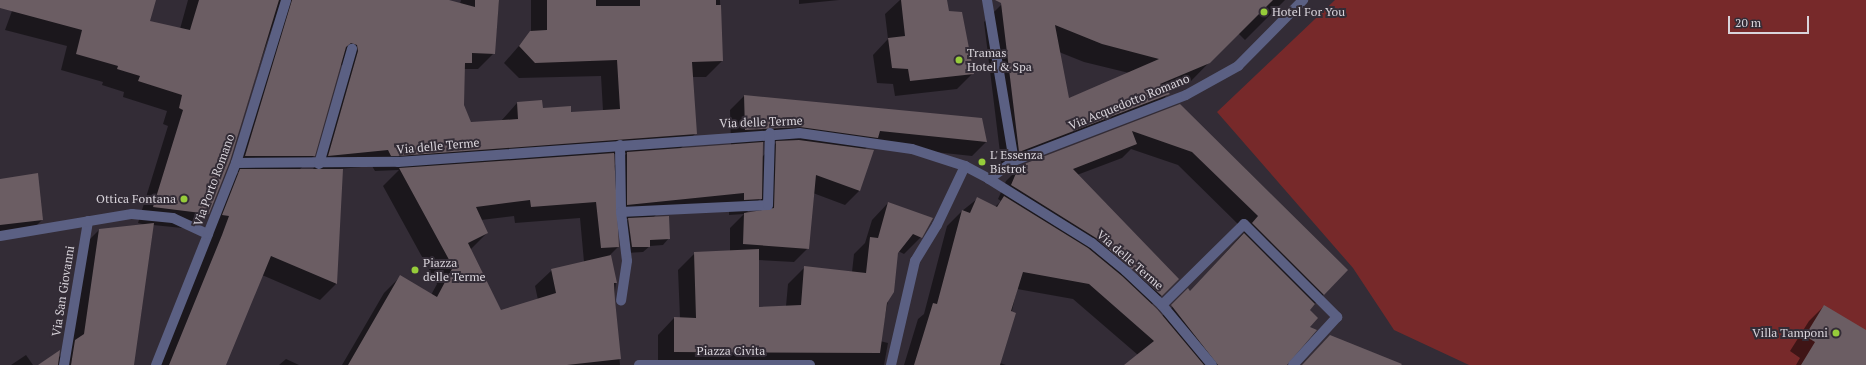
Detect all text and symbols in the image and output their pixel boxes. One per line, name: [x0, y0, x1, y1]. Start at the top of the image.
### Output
place label: Hotel For You: [1272, 5, 1345, 19]
marker: Hotel For You: [1259, 7, 1269, 17]
scale bar: [1730, 8, 1811, 34]
text: 20 m: [1735, 15, 1761, 30]
place label: Tramas Hotel & Spa: [967, 46, 1032, 74]
marker: Tramas Hotel & Spa: [954, 55, 964, 65]
street label: Via Acquedotto Romano: [1066, 71, 1192, 133]
street label: Via delle Terme: [719, 113, 803, 131]
street label: Via Porto Romano: [191, 132, 237, 228]
street label: Via delle Terme: [396, 135, 480, 157]
place label: L' Essenza Bistrot: [990, 148, 1043, 176]
marker: L' Essenza Bistrot: [977, 157, 987, 167]
place label: Ottica Fontana: [96, 192, 176, 206]
marker: Ottica Fontana: [179, 194, 189, 204]
street label: Via delle Terme: [1094, 227, 1166, 293]
street label: Via San Giovanni: [49, 245, 77, 337]
place label: Piazza delle Terme: [423, 256, 486, 284]
marker: Piazza delle Terme: [410, 265, 420, 275]
place label: Villa Tamponi: [1752, 326, 1828, 340]
marker: Villa Tamponi: [1831, 328, 1841, 338]
street label: Piazza Civita: [697, 344, 765, 358]

